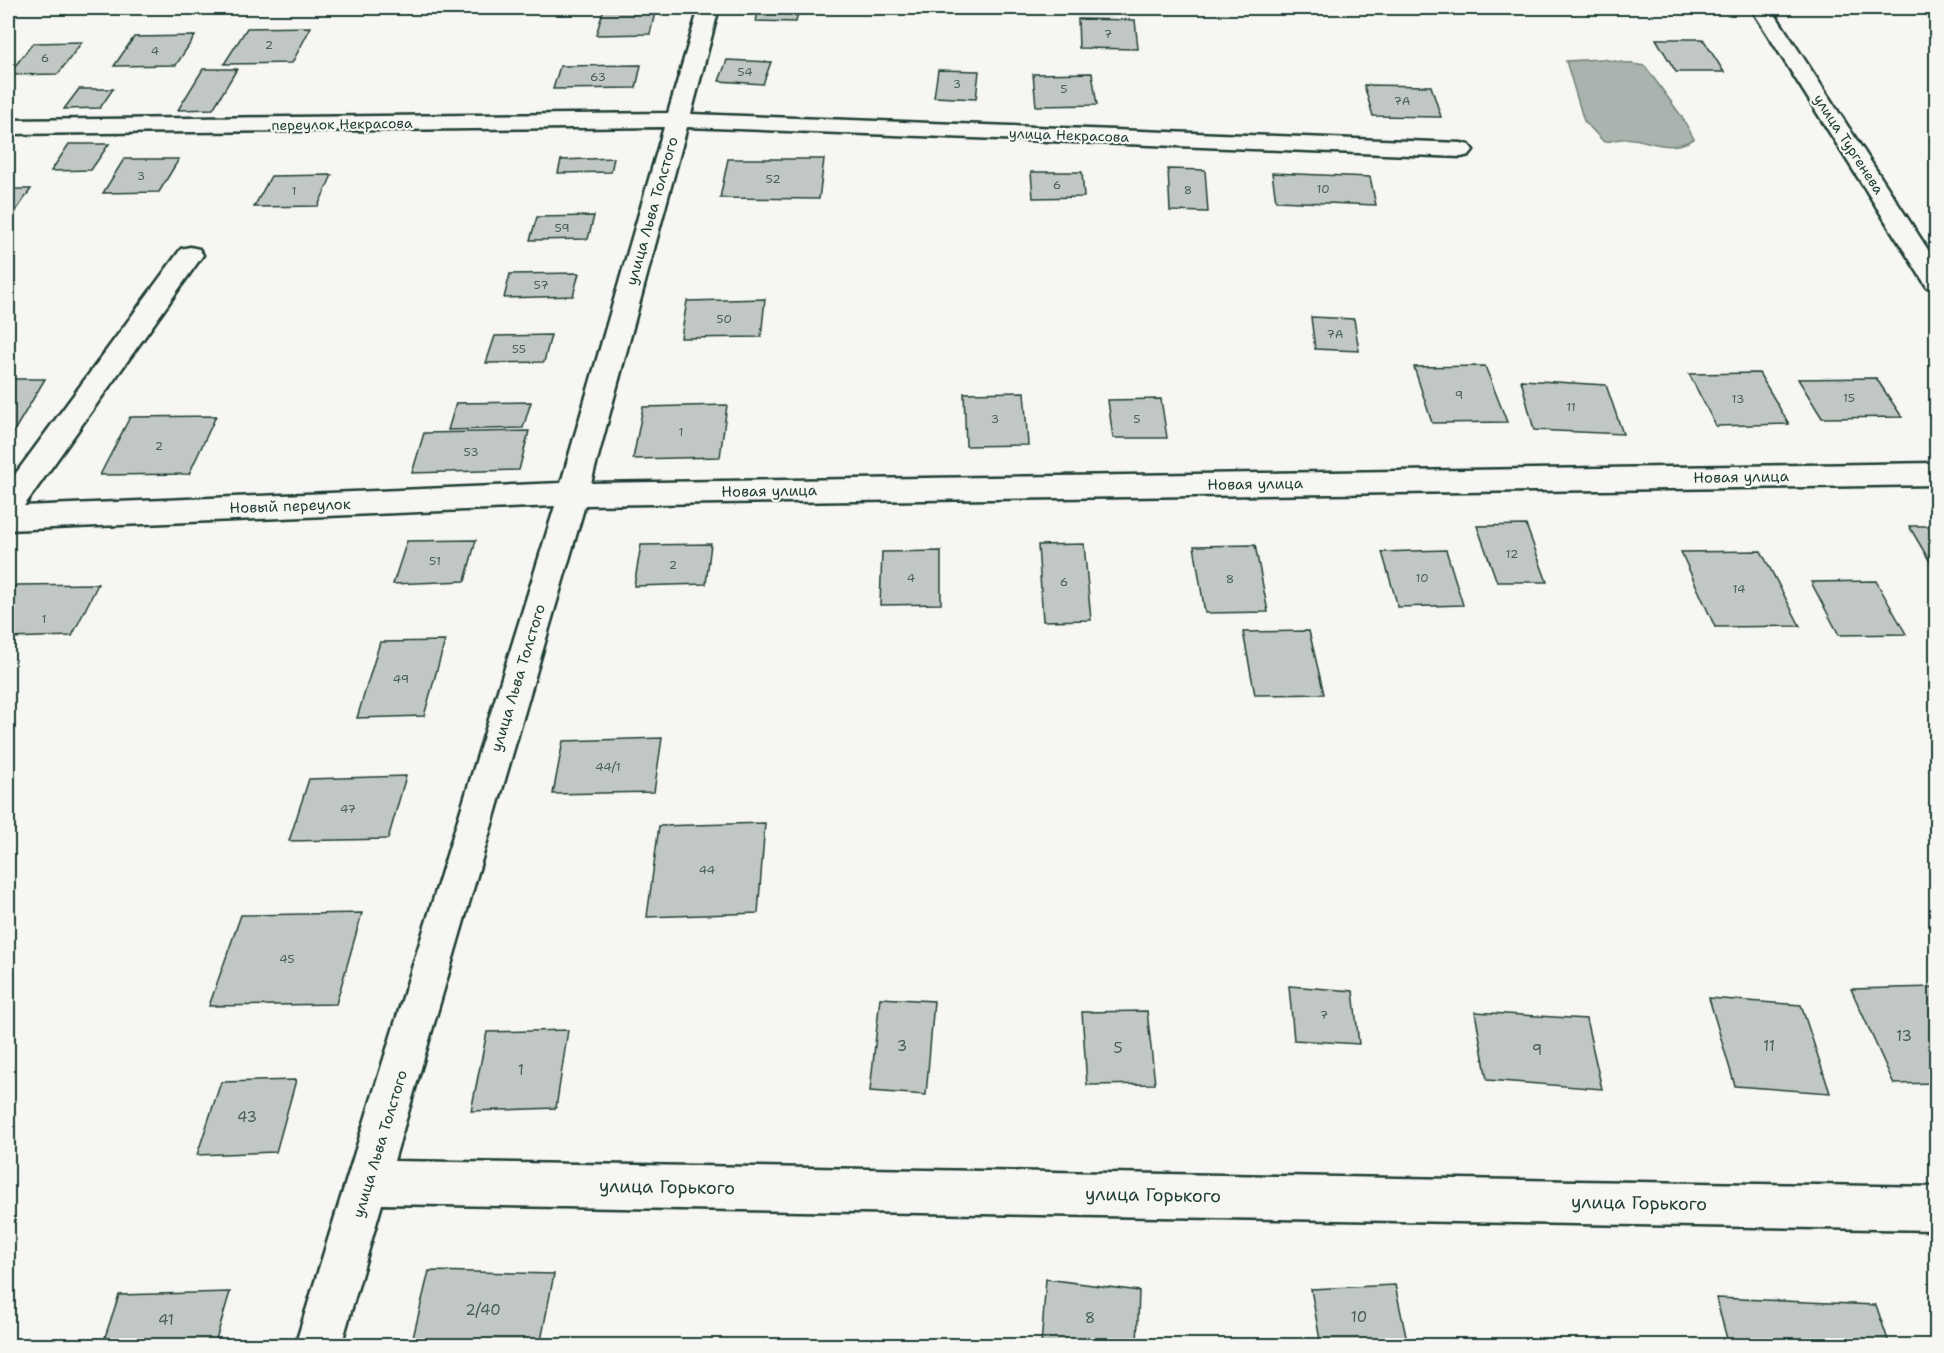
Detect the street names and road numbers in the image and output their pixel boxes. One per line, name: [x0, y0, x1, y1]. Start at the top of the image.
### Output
street label: улица Тургенева: [1810, 91, 1888, 198]
street label: переулок Некрасова: [271, 114, 413, 134]
street label: улица Некрасова: [1009, 124, 1130, 146]
street label: улица Льва Толстого: [621, 134, 683, 288]
street label: Новая улица: [1693, 466, 1790, 488]
street label: Новая улица: [1207, 473, 1304, 495]
street label: Новая улица: [721, 480, 818, 502]
street label: Новый переулок: [229, 494, 351, 518]
street label: улица Льва Толстого: [486, 602, 550, 754]
street label: улица Льва Толстого: [348, 1068, 412, 1220]
street label: улица Горького: [599, 1174, 735, 1200]
street label: улица Горького: [1085, 1182, 1221, 1208]
street label: улица Горького: [1571, 1190, 1707, 1216]

